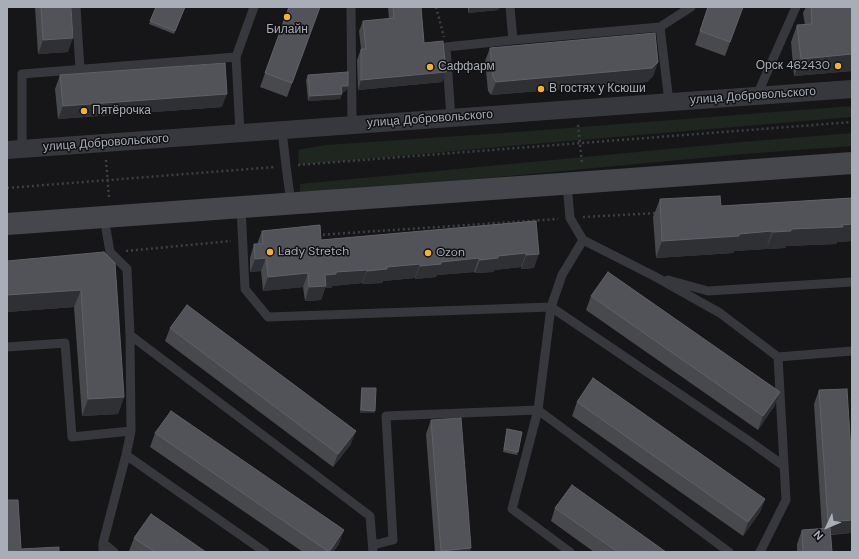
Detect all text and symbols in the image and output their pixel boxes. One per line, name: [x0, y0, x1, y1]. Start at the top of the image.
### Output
marker: Билайн: [282, 12, 292, 22]
place label: Билайн: [266, 23, 308, 37]
place label: Орск 462430: [756, 59, 830, 73]
place label: Саффарм: [438, 60, 495, 74]
marker: Орск 462430: [833, 61, 843, 71]
marker: Саффарм: [425, 62, 435, 72]
place label: В гостях у Ксюши: [549, 82, 646, 96]
marker: В гостях у Ксюши: [536, 84, 546, 94]
street label: улица Добровольского: [690, 84, 816, 108]
place label: Пятёрочка: [92, 104, 151, 118]
marker: Пятёрочка: [79, 106, 89, 116]
street label: улица Добровольского: [367, 107, 493, 131]
street label: улица Добровольского: [43, 131, 169, 155]
place label: Lady Stretch: [278, 245, 349, 259]
place label: Ozon: [436, 246, 465, 260]
marker: Lady Stretch: [265, 247, 275, 257]
marker: Ozon: [423, 248, 433, 258]
north arrow: [807, 507, 847, 547]
text: N: [811, 528, 826, 543]

